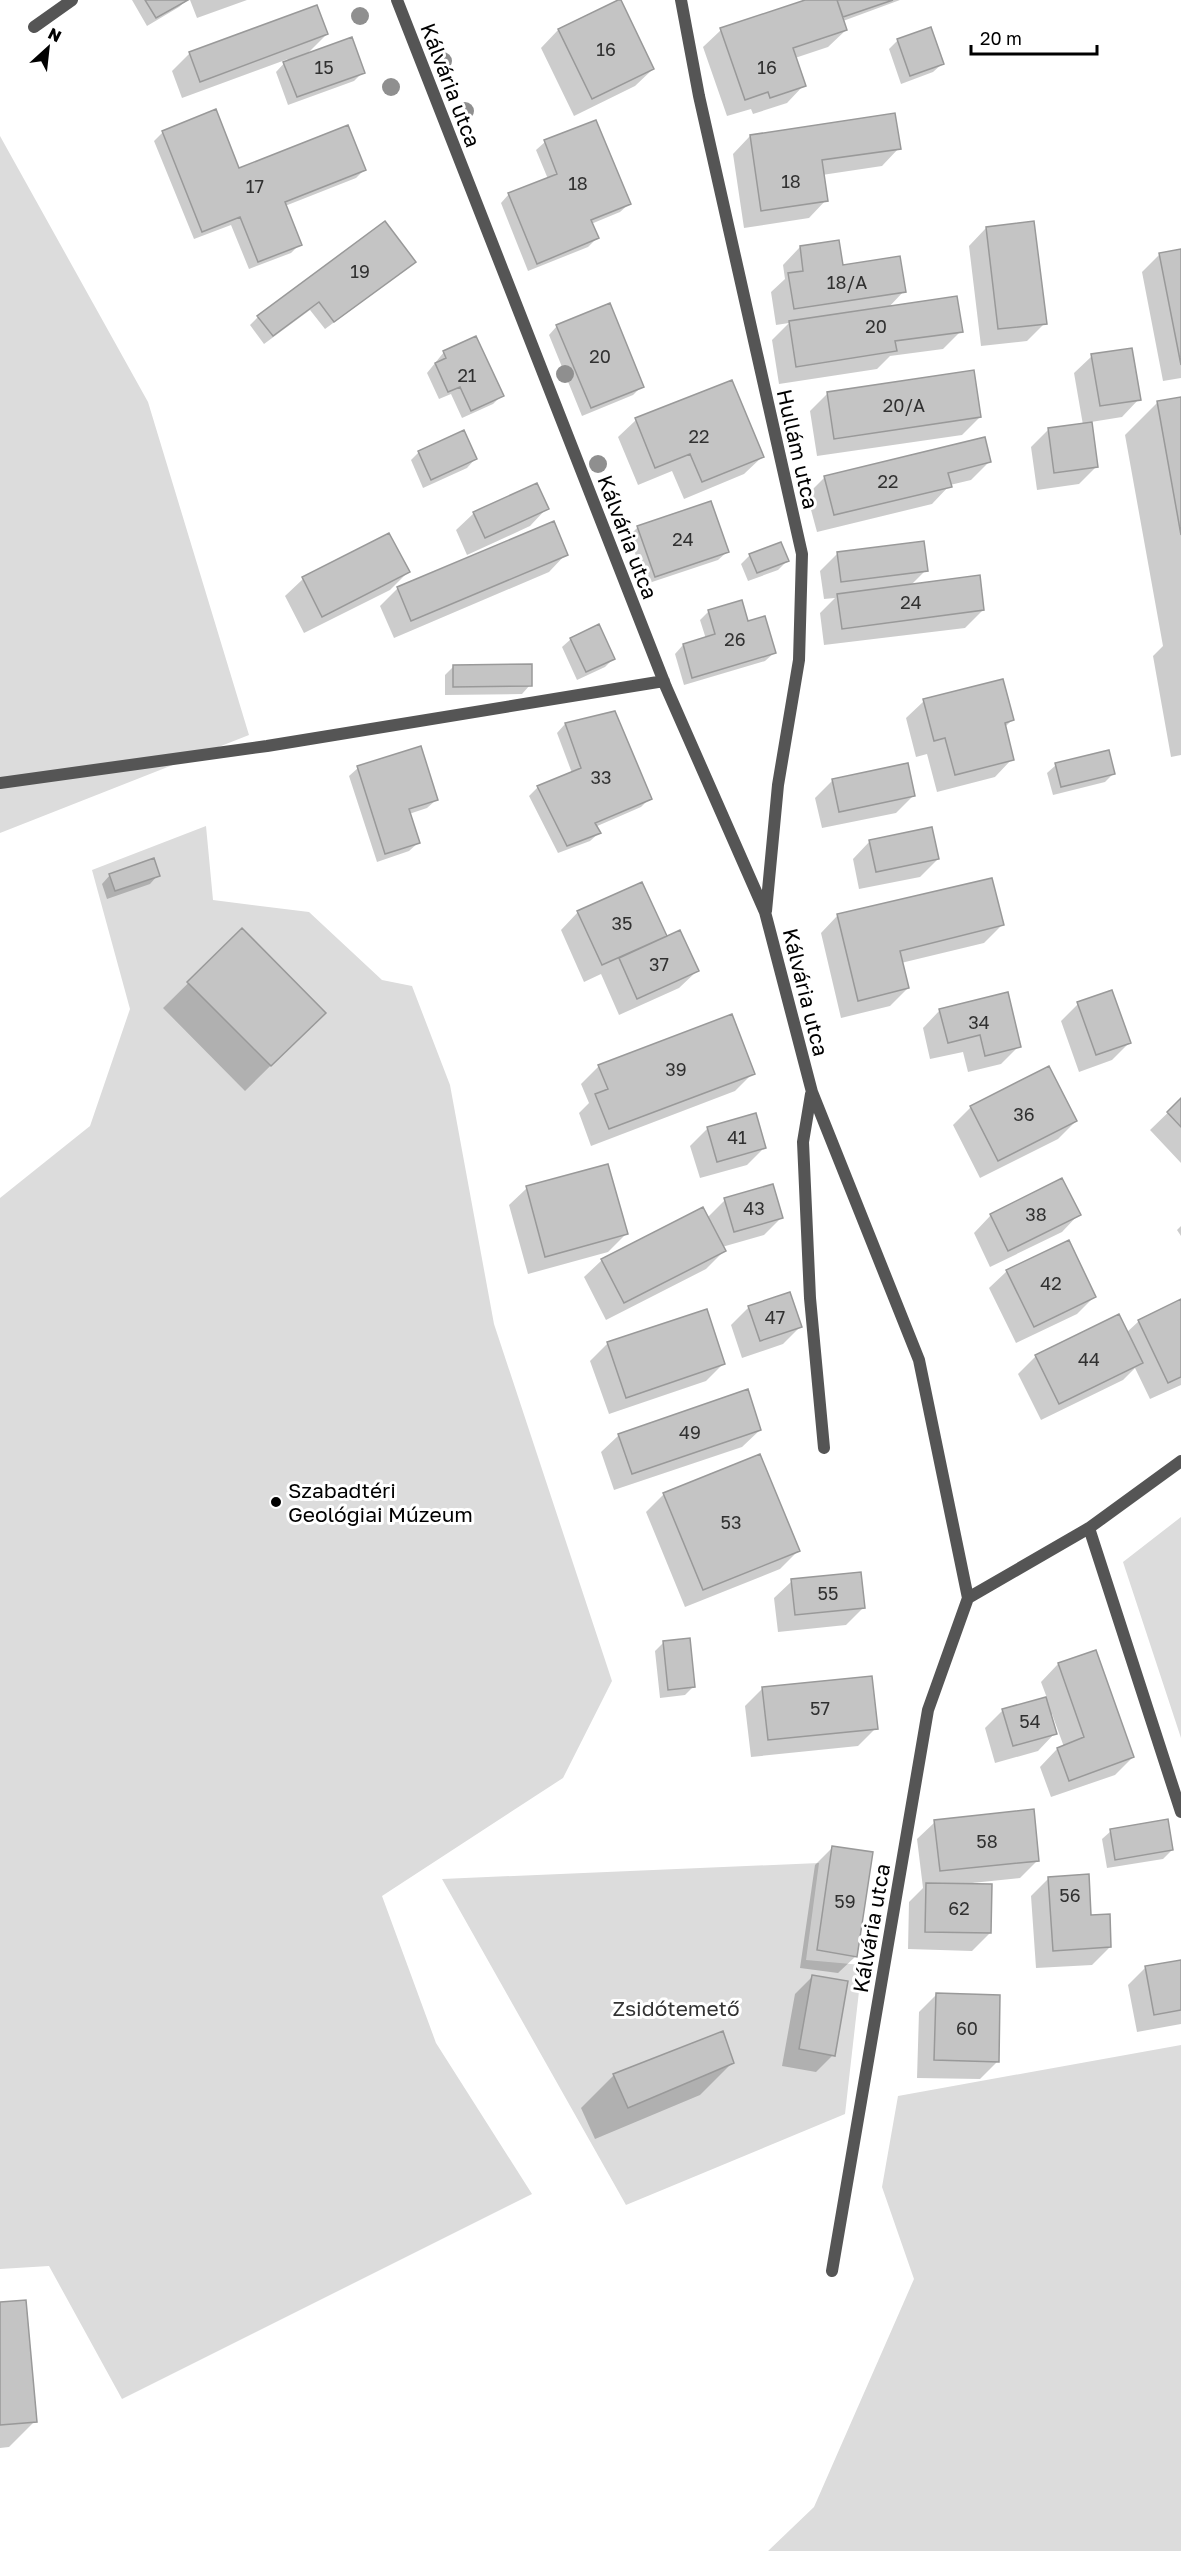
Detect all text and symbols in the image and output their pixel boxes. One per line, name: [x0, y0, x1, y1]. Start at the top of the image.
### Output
north arrow: [18, 18, 78, 78]
scale bar: [971, 18, 1097, 56]
street label: Kálvária utca: [415, 19, 487, 151]
text: N: [45, 23, 65, 46]
text: 20 m: [980, 27, 1022, 49]
house number: 16: [596, 38, 616, 60]
house number: 15: [314, 56, 334, 78]
house number: 16: [757, 56, 777, 78]
house number: 18: [781, 170, 801, 192]
house number: 18: [568, 172, 588, 194]
house number: 17: [246, 175, 264, 197]
house number: 19: [350, 260, 370, 282]
house number: 18/A: [827, 271, 867, 293]
house number: 20: [865, 315, 887, 337]
house number: 20: [589, 345, 611, 367]
house number: 21: [457, 364, 477, 386]
street label: Hullám utca: [772, 387, 824, 511]
house number: 20/A: [883, 394, 925, 416]
house number: 22: [689, 425, 709, 447]
house number: 22: [878, 470, 898, 492]
street label: Kálvária utca: [592, 471, 664, 603]
house number: 24: [672, 528, 694, 550]
house number: 24: [900, 591, 922, 613]
house number: 26: [724, 628, 746, 650]
house number: 33: [590, 766, 612, 788]
house number: 35: [612, 912, 632, 934]
street label: Kálvária utca: [778, 925, 834, 1059]
house number: 37: [649, 953, 669, 975]
house number: 34: [968, 1011, 990, 1033]
house number: 39: [665, 1058, 687, 1080]
house number: 36: [1013, 1103, 1035, 1125]
house number: 41: [727, 1126, 747, 1148]
house number: 43: [743, 1197, 765, 1219]
house number: 38: [1025, 1203, 1047, 1225]
house number: 42: [1040, 1272, 1062, 1294]
house number: 47: [765, 1306, 785, 1328]
house number: 44: [1078, 1348, 1100, 1370]
house number: 49: [679, 1421, 701, 1443]
place label: Szabadtéri Geológiai Múzeum: [288, 1477, 473, 1527]
marker: Szabadtéri Geológiai Múzeum: [269, 1495, 283, 1509]
house number: 53: [721, 1511, 741, 1533]
house number: 55: [818, 1582, 838, 1604]
house number: 57: [810, 1697, 830, 1719]
house number: 54: [1019, 1710, 1041, 1732]
house number: 58: [976, 1830, 998, 1852]
street label: Kálvária utca: [847, 1861, 895, 1995]
house number: 56: [1059, 1884, 1081, 1906]
house number: 59: [834, 1890, 856, 1912]
house number: 62: [948, 1897, 970, 1919]
park label: Zsidótemető: [612, 1995, 740, 2021]
house number: 60: [956, 2017, 978, 2039]

